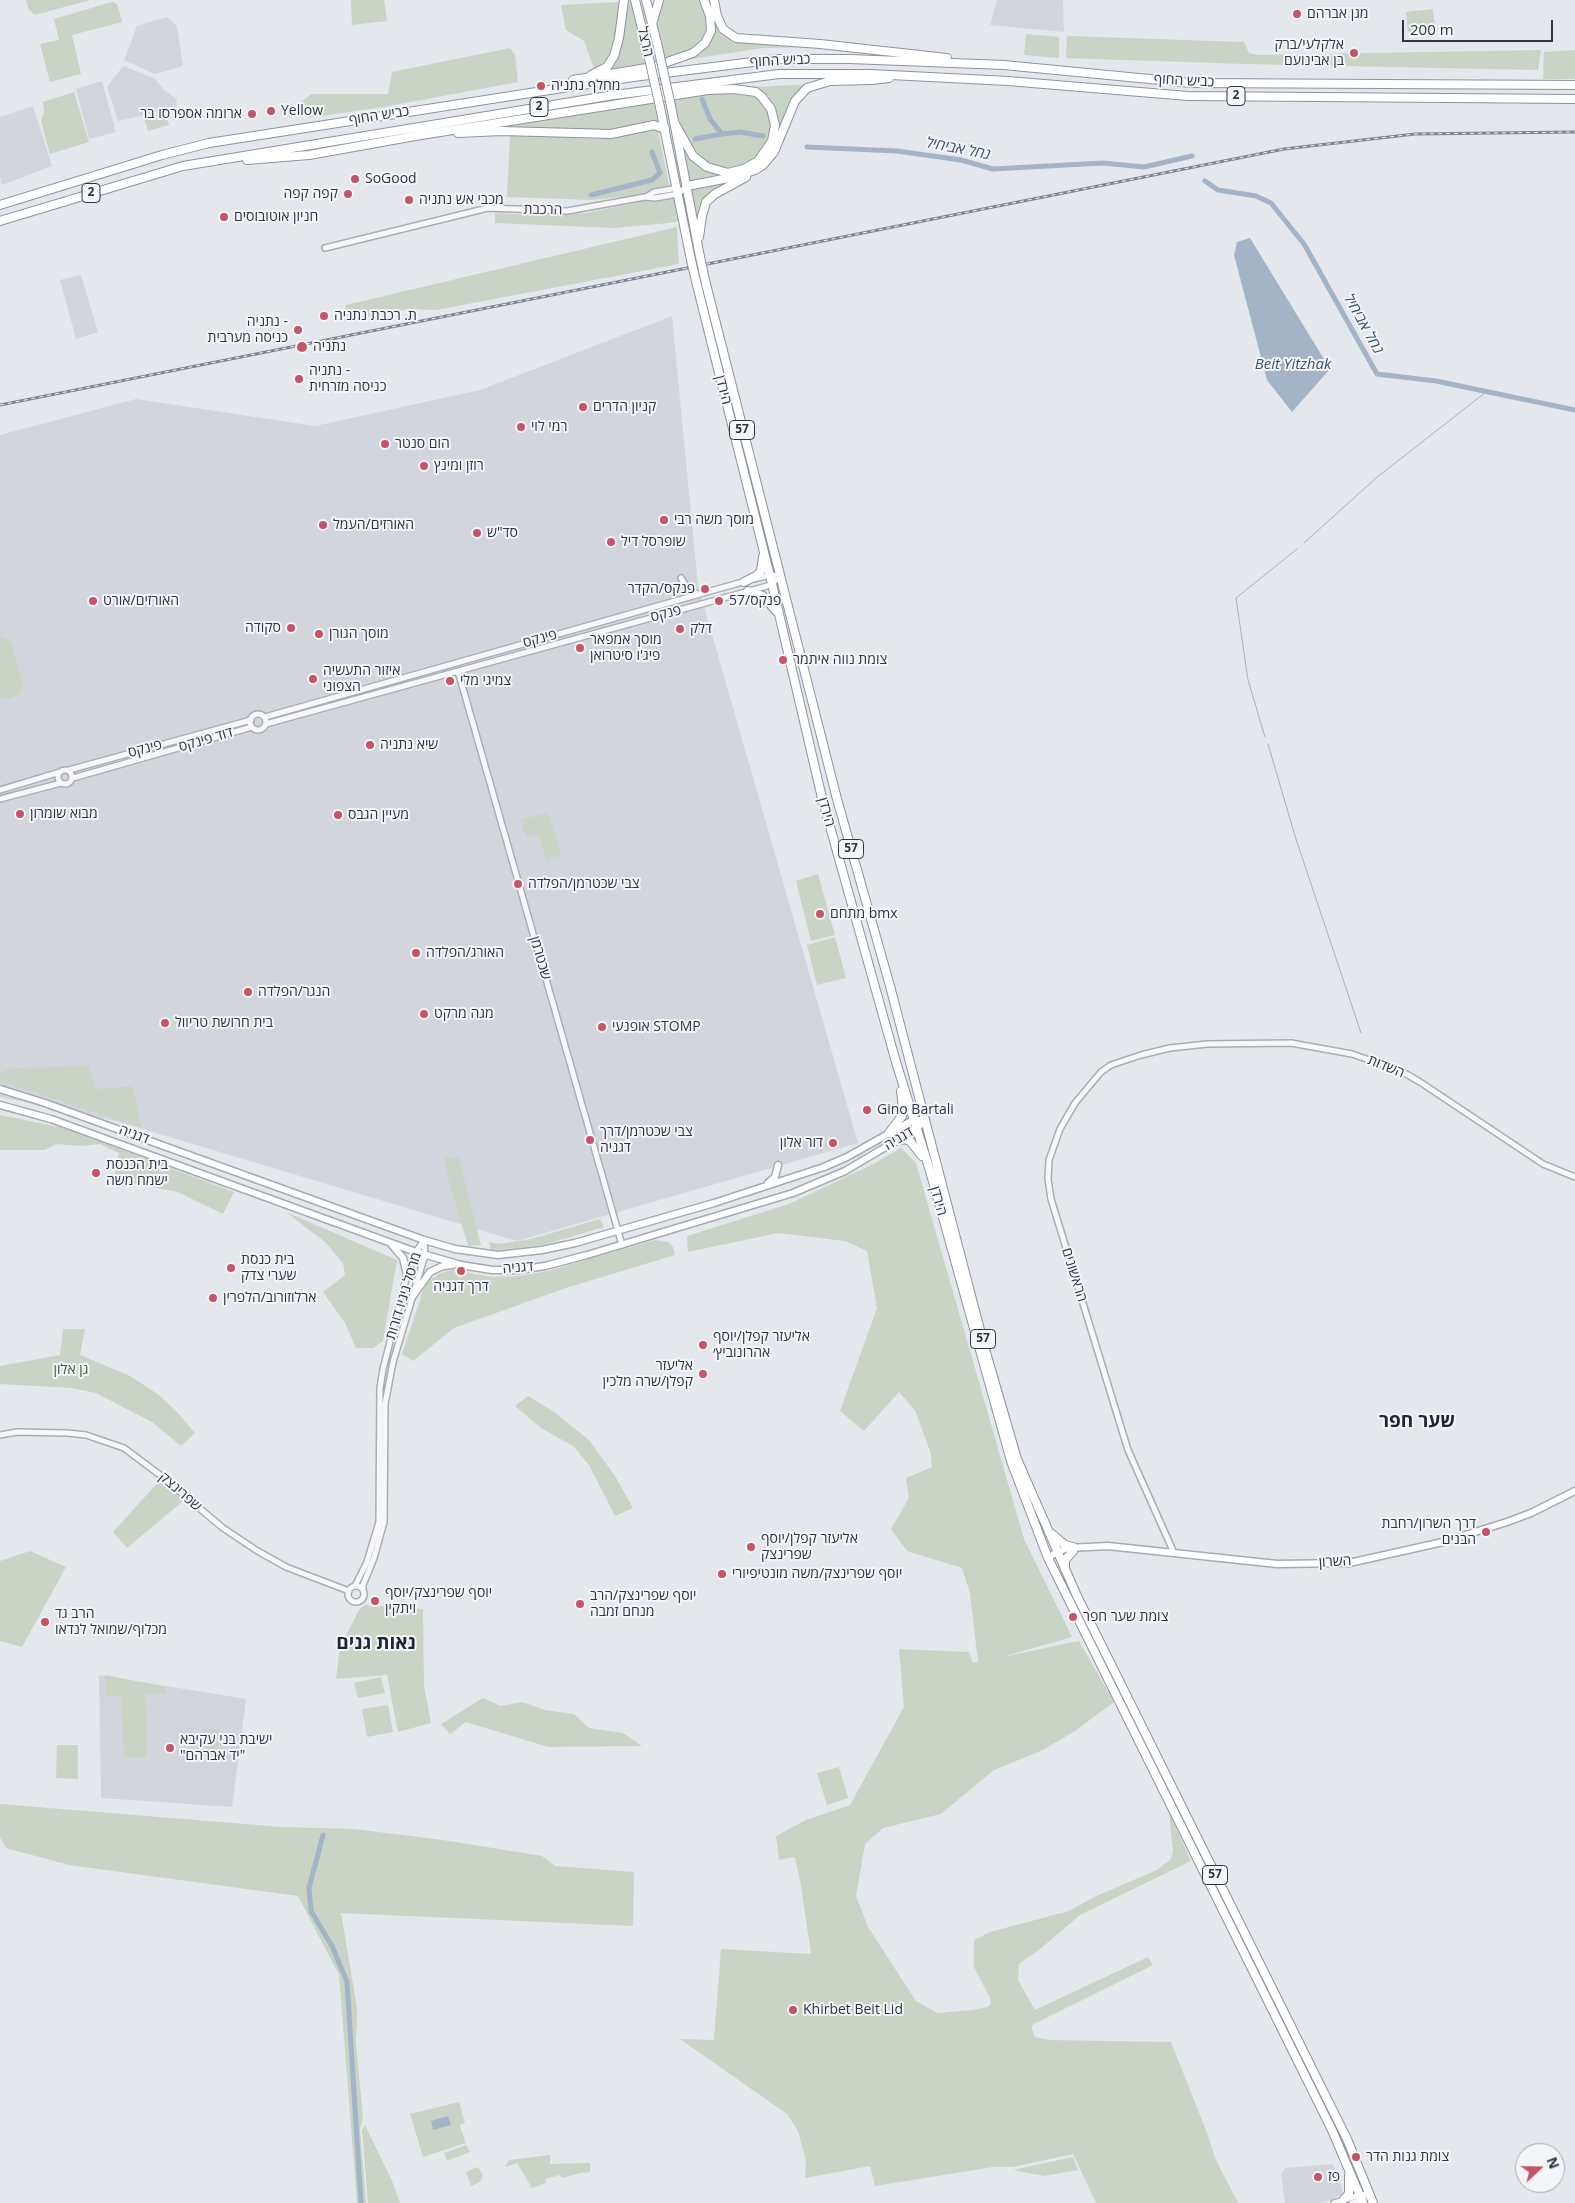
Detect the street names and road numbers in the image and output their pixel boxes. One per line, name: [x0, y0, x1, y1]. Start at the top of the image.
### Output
street label: הרצל: [633, 25, 657, 59]
street label: כביש החוף: [749, 51, 811, 71]
street label: כביש החוף: [1153, 71, 1215, 91]
road number: 2: [1227, 86, 1245, 105]
road number: 2: [530, 98, 548, 116]
street label: כביש החוף: [348, 103, 410, 129]
road number: 2: [82, 184, 100, 202]
street label: הרכבת: [523, 201, 563, 219]
street label: הירדן: [711, 374, 735, 406]
road number: 57: [730, 420, 754, 440]
street label: פנקס: [649, 602, 683, 626]
street label: פינקס: [521, 626, 559, 652]
street label: דוד פינקס: [177, 724, 235, 756]
street label: פינקס: [126, 736, 164, 762]
street label: הירדן: [814, 795, 838, 829]
road number: 57: [838, 840, 864, 859]
street label: שכטרמן: [526, 934, 554, 982]
street label: השדות: [1365, 1052, 1407, 1082]
street label: דגניה: [117, 1122, 151, 1148]
street label: דגניה: [881, 1124, 917, 1154]
street label: הירדן: [926, 1184, 950, 1218]
street label: הראשונים: [1058, 1246, 1090, 1304]
street label: מרסל ניניו דורות: [383, 1250, 425, 1342]
street label: דגניה: [502, 1258, 534, 1278]
road number: 57: [970, 1330, 996, 1348]
street label: שפרינצק: [155, 1469, 205, 1515]
street label: השרון: [1318, 1553, 1352, 1571]
road number: 57: [1202, 1866, 1228, 1884]

